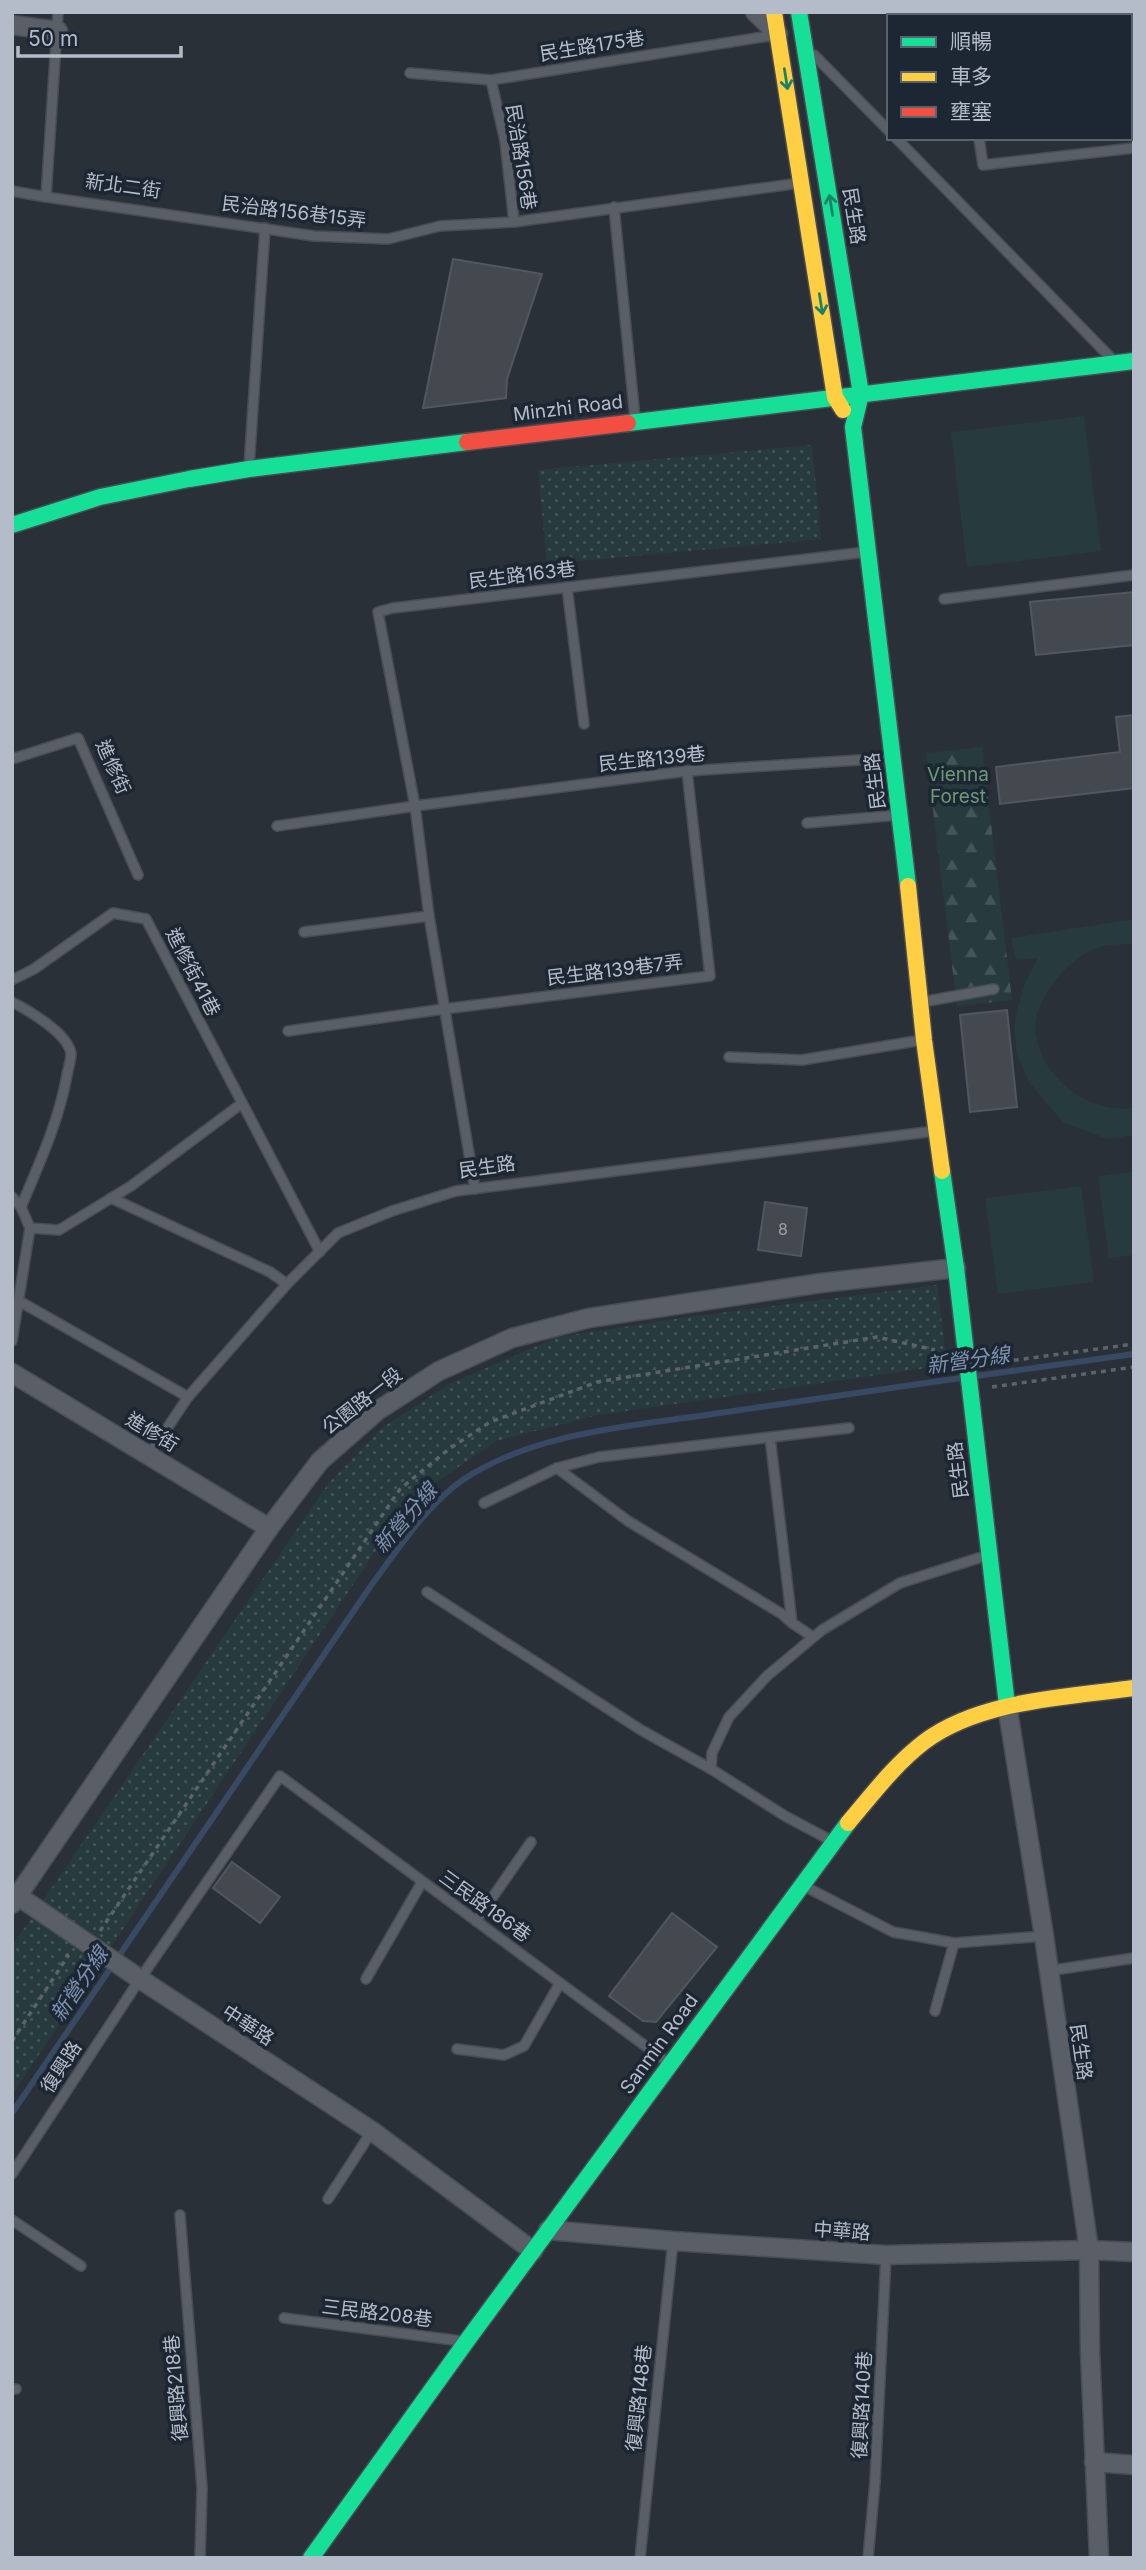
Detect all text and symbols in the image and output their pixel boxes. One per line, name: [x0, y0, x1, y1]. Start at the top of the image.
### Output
scale bar: [18, 14, 180, 58]
legend: [887, 14, 1132, 140]
text: 50 m: [28, 26, 78, 51]
street label: 民生路175巷: [538, 26, 646, 66]
text: 順暢: [950, 29, 992, 54]
text: 車多: [950, 64, 992, 89]
one-way arrow: [780, 67, 793, 90]
text: 壅塞: [950, 99, 992, 124]
street label: 民治路156巷: [501, 102, 541, 212]
street label: 新北二街: [84, 169, 162, 203]
street label: 民生路: [838, 186, 870, 246]
street label: 民治路156巷15弄: [220, 192, 368, 232]
one-way arrow: [824, 194, 837, 217]
one-way arrow: [815, 292, 828, 315]
street label: Minzhi Road: [512, 390, 624, 426]
street label: 民生路163巷: [467, 557, 577, 593]
street label: 進修街: [91, 736, 135, 798]
street label: 民生路139巷: [597, 742, 707, 776]
street label: 民生路: [860, 751, 890, 811]
park label: Vienna Forest: [927, 763, 989, 808]
street label: 進修街41巷: [161, 924, 225, 1020]
street label: 民生路139巷7弄: [546, 950, 684, 990]
street label: 民生路: [457, 1152, 517, 1182]
house number: 8: [778, 1219, 788, 1239]
water label: 新營分線: [925, 1341, 1013, 1378]
street label: 公園路一段: [317, 1363, 407, 1439]
street label: 進修街: [122, 1407, 182, 1457]
street label: 民生路: [943, 1440, 973, 1500]
water label: 新營分線: [368, 1477, 443, 1558]
street label: 三民路186巷: [435, 1865, 535, 1947]
water label: 新營分線: [45, 1941, 114, 2026]
street label: Sanmin Road: [615, 1990, 703, 2098]
street label: 中華路: [218, 2000, 278, 2050]
street label: 民生路: [1066, 2022, 1096, 2082]
street label: 復興路: [36, 2037, 86, 2097]
street label: 中華路: [813, 2218, 871, 2244]
street label: 三民路208巷: [320, 2295, 434, 2331]
street label: 復興路218巷: [160, 2334, 192, 2442]
street label: 復興路148巷: [622, 2343, 656, 2453]
street label: 復興路140巷: [848, 2350, 876, 2460]

